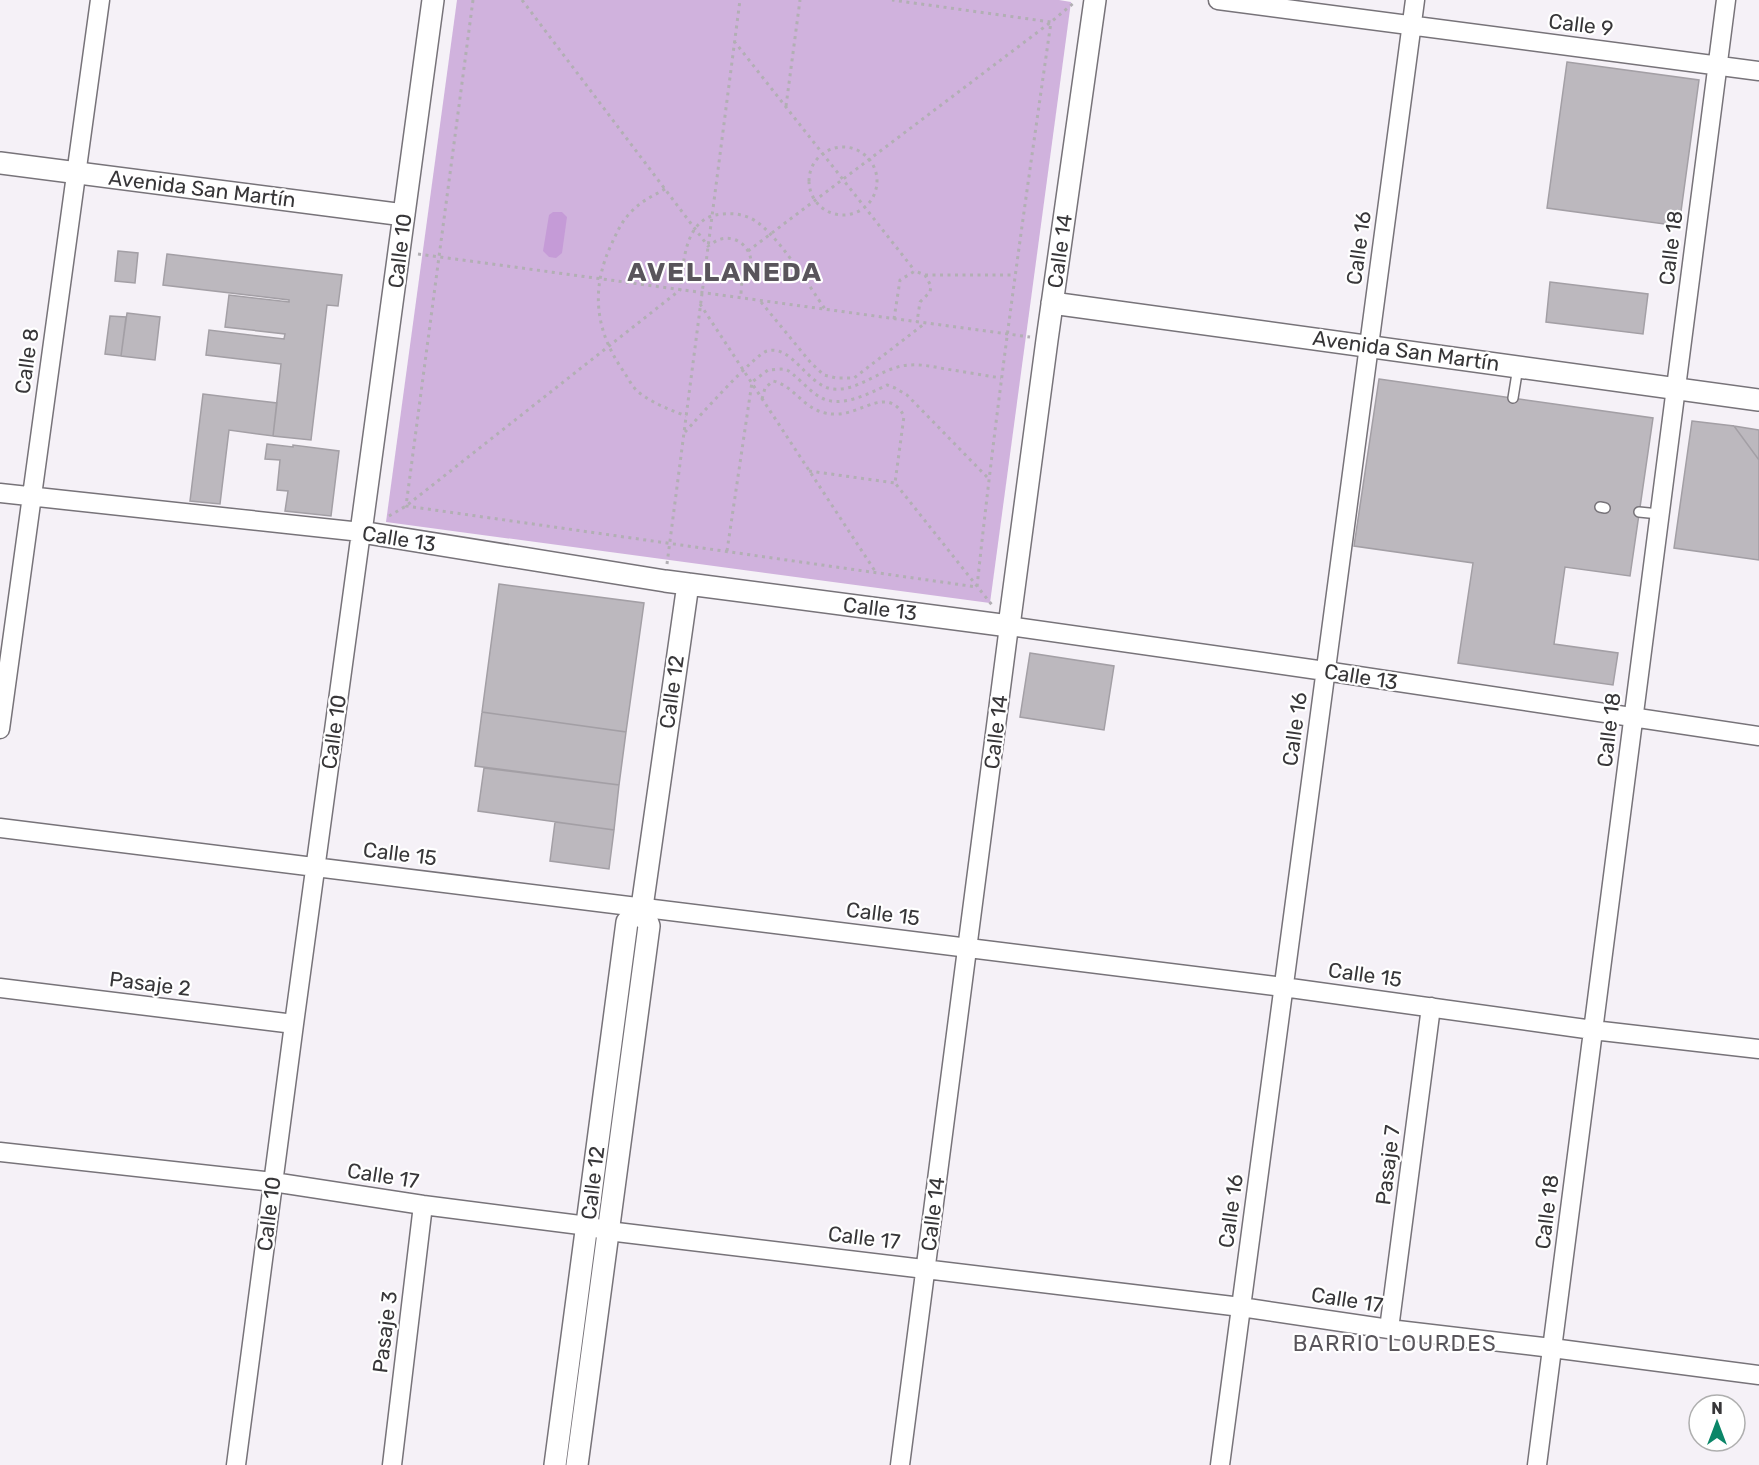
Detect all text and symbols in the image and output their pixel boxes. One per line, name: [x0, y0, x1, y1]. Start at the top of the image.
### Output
street label: Calle 9: [1547, 8, 1615, 41]
street label: Avenida San Martín: [107, 165, 297, 212]
street label: Calle 16: [1341, 209, 1376, 286]
street label: Calle 18: [1654, 209, 1687, 287]
street label: Calle 10: [383, 212, 416, 290]
street label: Calle 14: [1042, 212, 1077, 290]
district label: AVELLANEDA: [627, 256, 823, 288]
street label: Avenida San Martín: [1311, 325, 1501, 376]
street label: Calle 8: [10, 326, 43, 395]
street label: Calle 13: [360, 520, 438, 557]
street label: Calle 13: [842, 592, 918, 625]
street label: Calle 12: [654, 654, 689, 730]
street label: Calle 13: [1322, 658, 1400, 695]
street label: Calle 16: [1277, 690, 1312, 767]
street label: Calle 18: [1592, 691, 1625, 769]
street label: Calle 10: [316, 693, 351, 771]
street label: Calle 14: [979, 693, 1012, 771]
street label: Calle 15: [362, 837, 438, 870]
street label: Calle 15: [845, 897, 921, 930]
street label: Calle 15: [1327, 957, 1404, 992]
street label: Pasaje 2: [108, 966, 192, 1001]
street label: Pasaje 7: [1370, 1123, 1405, 1206]
street label: Calle 12: [576, 1145, 609, 1221]
street label: Calle 17: [345, 1157, 421, 1194]
street label: Calle 16: [1213, 1172, 1248, 1249]
street label: Calle 18: [1530, 1173, 1563, 1251]
street label: Calle 10: [252, 1175, 285, 1253]
street label: Calle 14: [916, 1175, 949, 1253]
street label: Calle 17: [827, 1221, 902, 1254]
street label: Calle 17: [1309, 1281, 1385, 1318]
street label: Pasaje 3: [367, 1290, 402, 1374]
district label: BARRIO LOURDES: [1293, 1330, 1497, 1357]
north arrow: [1687, 1393, 1747, 1453]
text: N: [1711, 1399, 1723, 1418]

